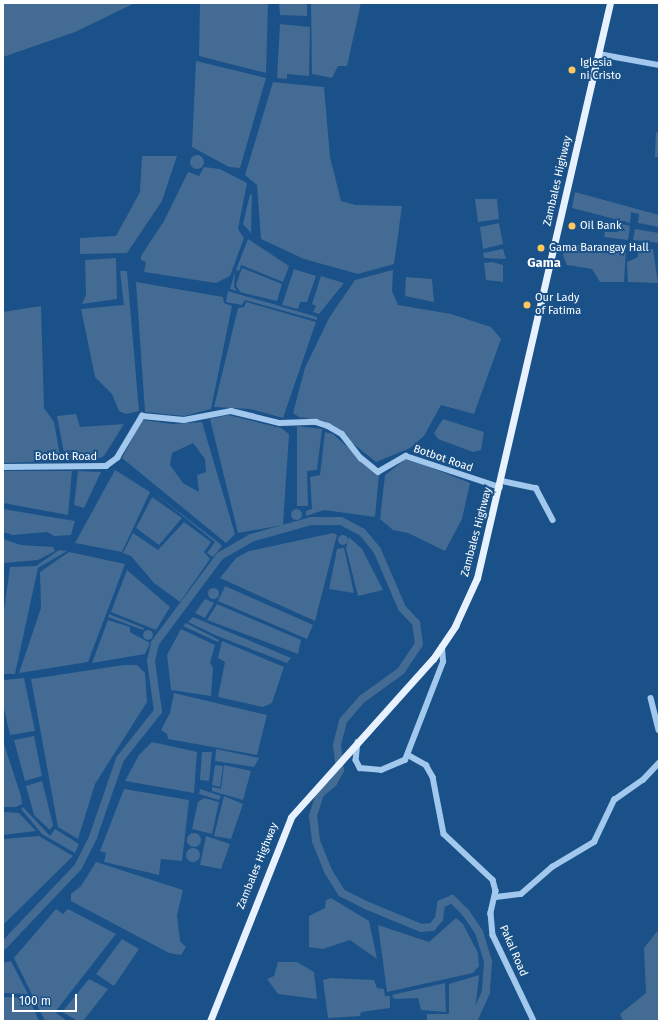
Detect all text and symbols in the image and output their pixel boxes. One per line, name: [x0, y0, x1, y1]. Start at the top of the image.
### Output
place label: Iglesia ni Cristo: [580, 57, 621, 83]
marker: Iglesia ni Cristo: [567, 65, 577, 75]
street label: Zambales Highway: [541, 135, 575, 227]
place label: Oil Bank: [580, 219, 622, 233]
marker: Oil Bank: [567, 221, 577, 231]
place label: Gama Barangay Hall: [549, 241, 649, 255]
marker: Gama Barangay Hall: [536, 243, 546, 253]
district label: Gama: [527, 255, 561, 271]
place label: Our Lady of Fatima: [535, 292, 581, 318]
marker: Our Lady of Fatima: [522, 300, 532, 310]
street label: Botbot Road: [411, 443, 475, 475]
street label: Botbot Road: [35, 450, 97, 464]
street label: Zambales Highway: [459, 486, 495, 578]
street label: Zambales Highway: [235, 821, 281, 911]
street label: Pakal Road: [496, 923, 530, 979]
scale bar: [14, 986, 79, 1012]
text: 100 m: [19, 994, 51, 1008]

